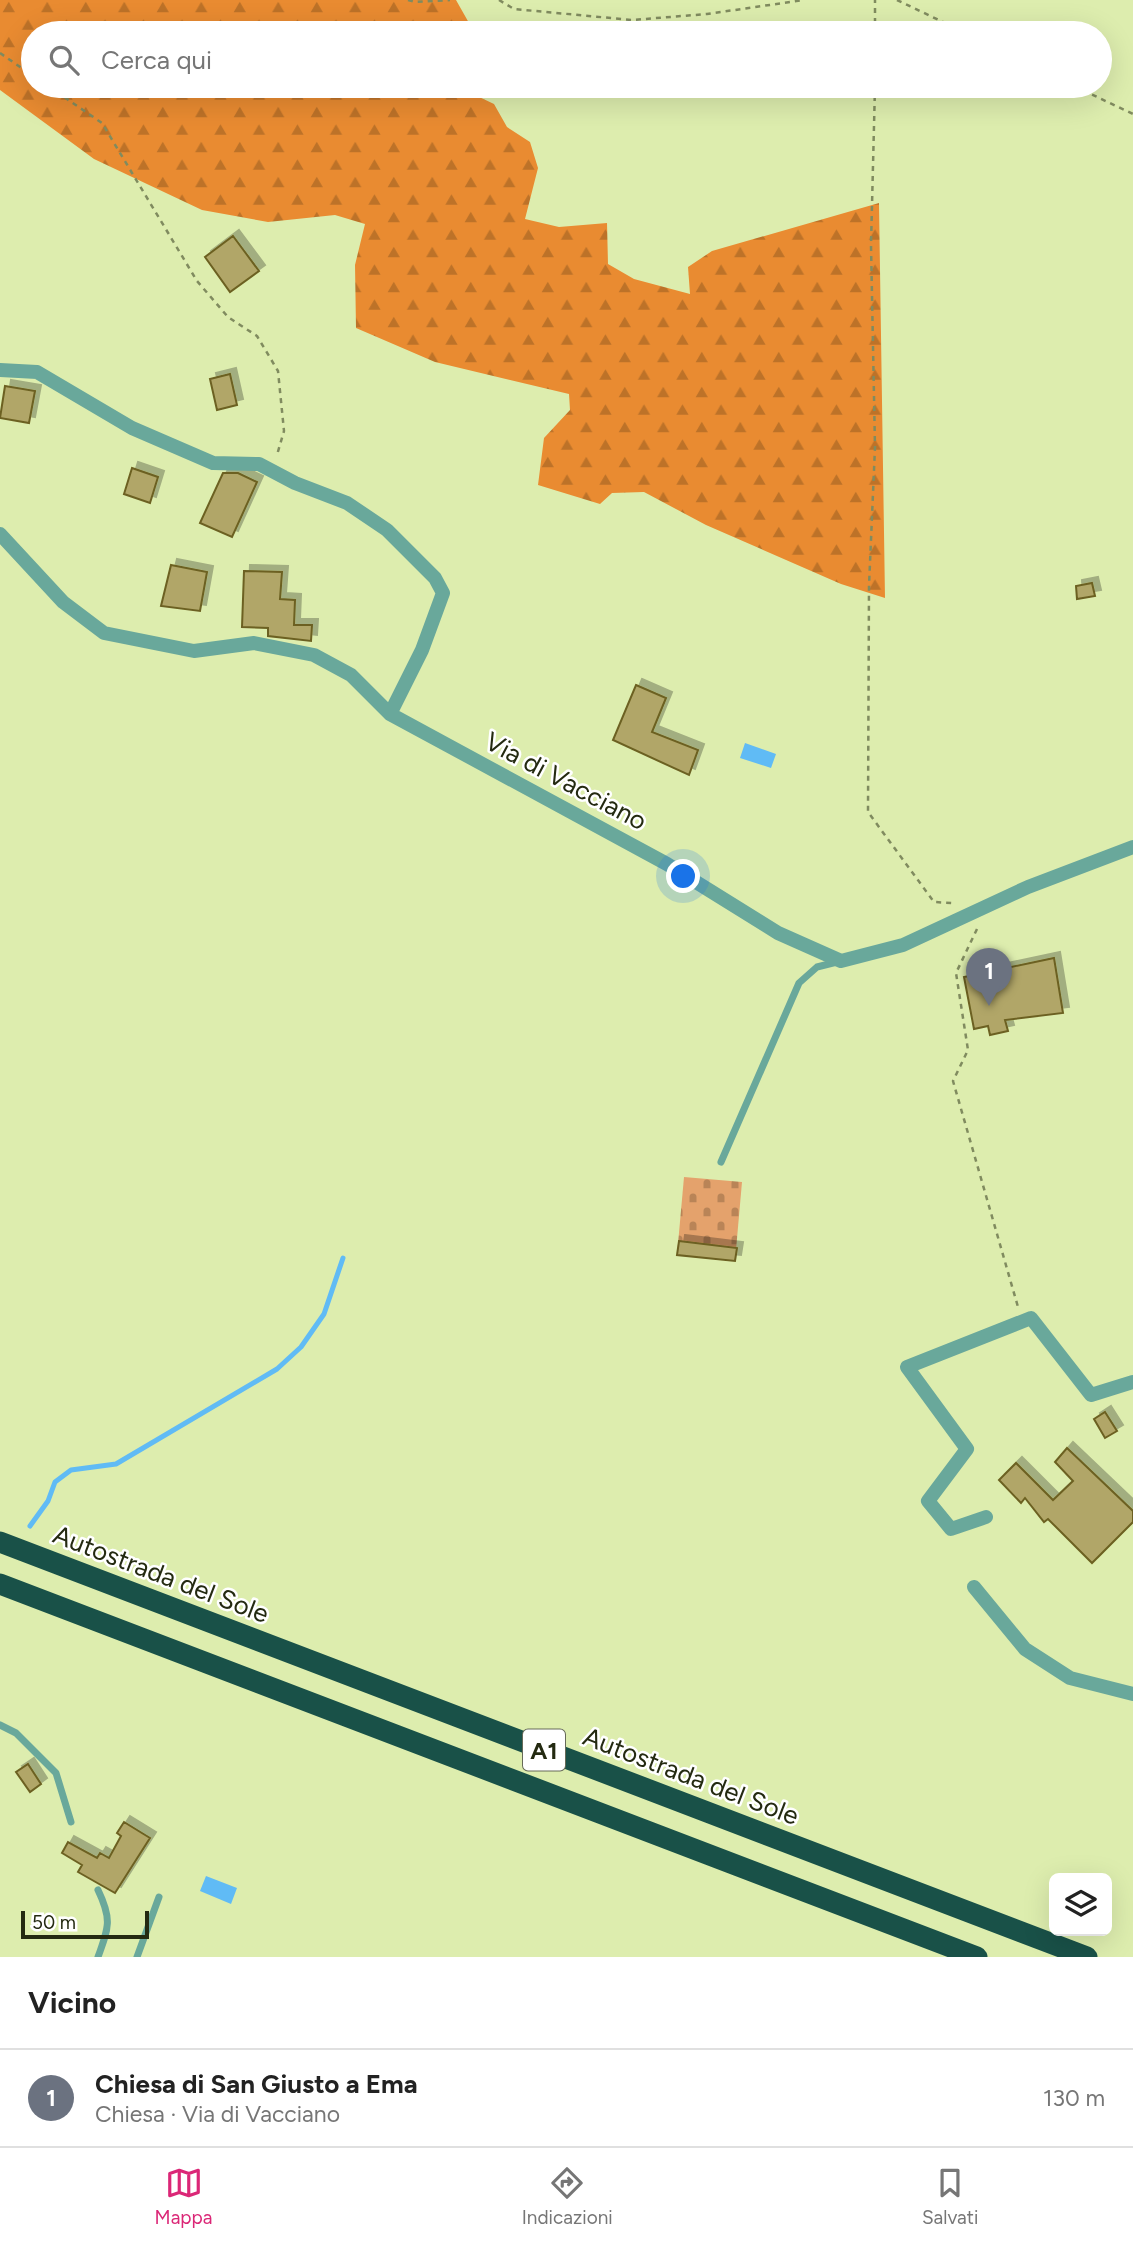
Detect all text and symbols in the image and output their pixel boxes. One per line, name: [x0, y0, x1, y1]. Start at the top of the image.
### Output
search box: [21, 21, 1112, 98]
icon: search: [45, 41, 83, 79]
text: Cerca qui: [101, 44, 212, 76]
street label: Via di Vacciano: [480, 725, 652, 837]
your location: [666, 859, 700, 893]
pin: 1: [966, 948, 1012, 1006]
street label: Autostrada del Sole: [49, 1518, 273, 1630]
street label: Autostrada del Sole: [579, 1720, 803, 1832]
road number: A1: [523, 1730, 565, 1770]
map controls: [1049, 1873, 1112, 1936]
button: layers: [1049, 1873, 1112, 1936]
scale bar: [21, 1908, 149, 1940]
text: 50 m: [32, 1911, 76, 1934]
text: Vicino: [28, 1984, 116, 2021]
text: Chiesa di San Giusto a Ema: [95, 2068, 418, 2100]
text: 1: [46, 2084, 56, 2112]
text: 130 m: [1043, 2084, 1105, 2112]
text: Chiesa · Via di Vacciano: [95, 2100, 340, 2128]
tab: Mappa: [155, 2164, 213, 2229]
tab: Indicazioni: [522, 2164, 613, 2229]
tab: Salvati: [922, 2164, 978, 2229]

